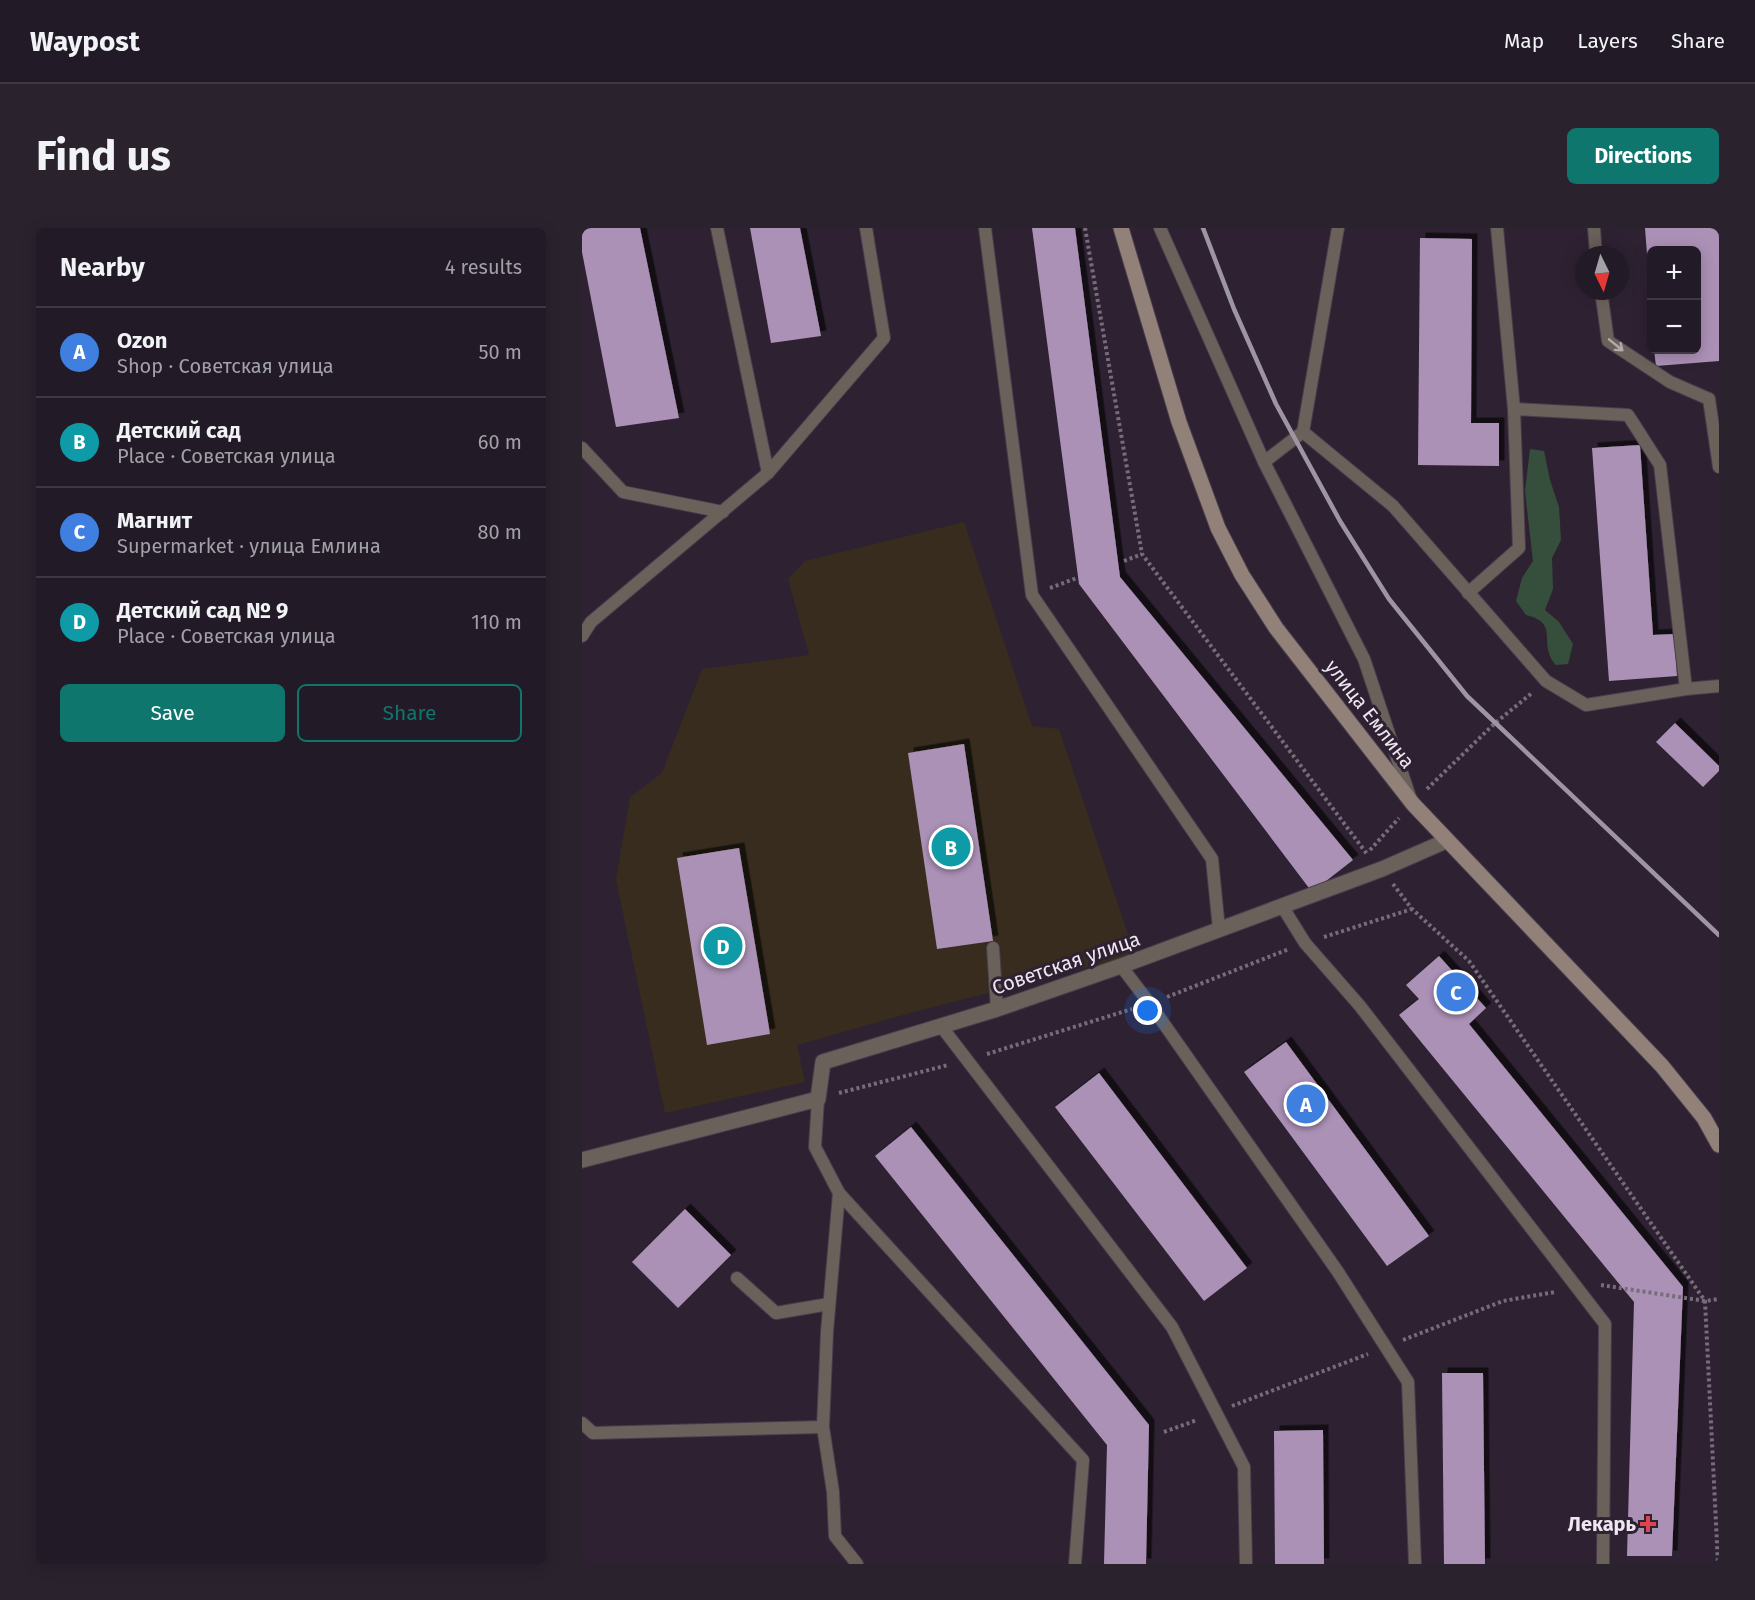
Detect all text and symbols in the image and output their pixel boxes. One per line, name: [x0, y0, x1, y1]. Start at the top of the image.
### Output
text: Waypost: [30, 25, 140, 58]
text: Map: [1504, 28, 1544, 54]
text: Layers: [1577, 28, 1638, 54]
text: Share: [1671, 28, 1725, 54]
button: Directions: [1567, 128, 1719, 184]
text: Find us: [36, 131, 171, 181]
north arrow: [1575, 246, 1629, 300]
map controls: [1647, 246, 1701, 354]
button: +: [1647, 246, 1701, 300]
text: Nearby: [60, 252, 145, 283]
text: 4 results: [445, 255, 522, 279]
button: −: [1647, 300, 1701, 354]
text: Ozon: [117, 327, 167, 354]
one-way arrow: [1608, 338, 1624, 351]
text: A: [74, 340, 85, 364]
text: 50 m: [478, 340, 522, 364]
text: Shop · Советская улица: [117, 354, 334, 378]
text: Детский сад: [117, 417, 241, 444]
text: B: [73, 430, 86, 454]
text: 60 m: [478, 430, 522, 454]
text: Place · Советская улица: [117, 444, 336, 468]
text: Магнит: [117, 507, 192, 534]
text: C: [74, 520, 85, 544]
text: 80 m: [477, 520, 522, 544]
text: Supermarket · улица Емлина: [117, 534, 381, 558]
text: Детский сад № 9: [117, 597, 288, 624]
text: D: [73, 610, 86, 634]
text: 110 m: [471, 610, 522, 634]
text: Place · Советская улица: [117, 624, 336, 648]
street label: улица Емлина: [1320, 655, 1420, 773]
button: Save: [60, 684, 285, 742]
button: Share: [297, 684, 522, 742]
pin: B: [932, 824, 970, 870]
pin: D: [704, 924, 742, 968]
street label: Советская улица: [989, 926, 1143, 1000]
pin: C: [1436, 970, 1476, 1014]
your location: [1133, 996, 1162, 1025]
pin: A: [1286, 1082, 1326, 1126]
place label: Лекарь: [1568, 1512, 1637, 1536]
marker: Лекарь: [1641, 1517, 1655, 1531]

